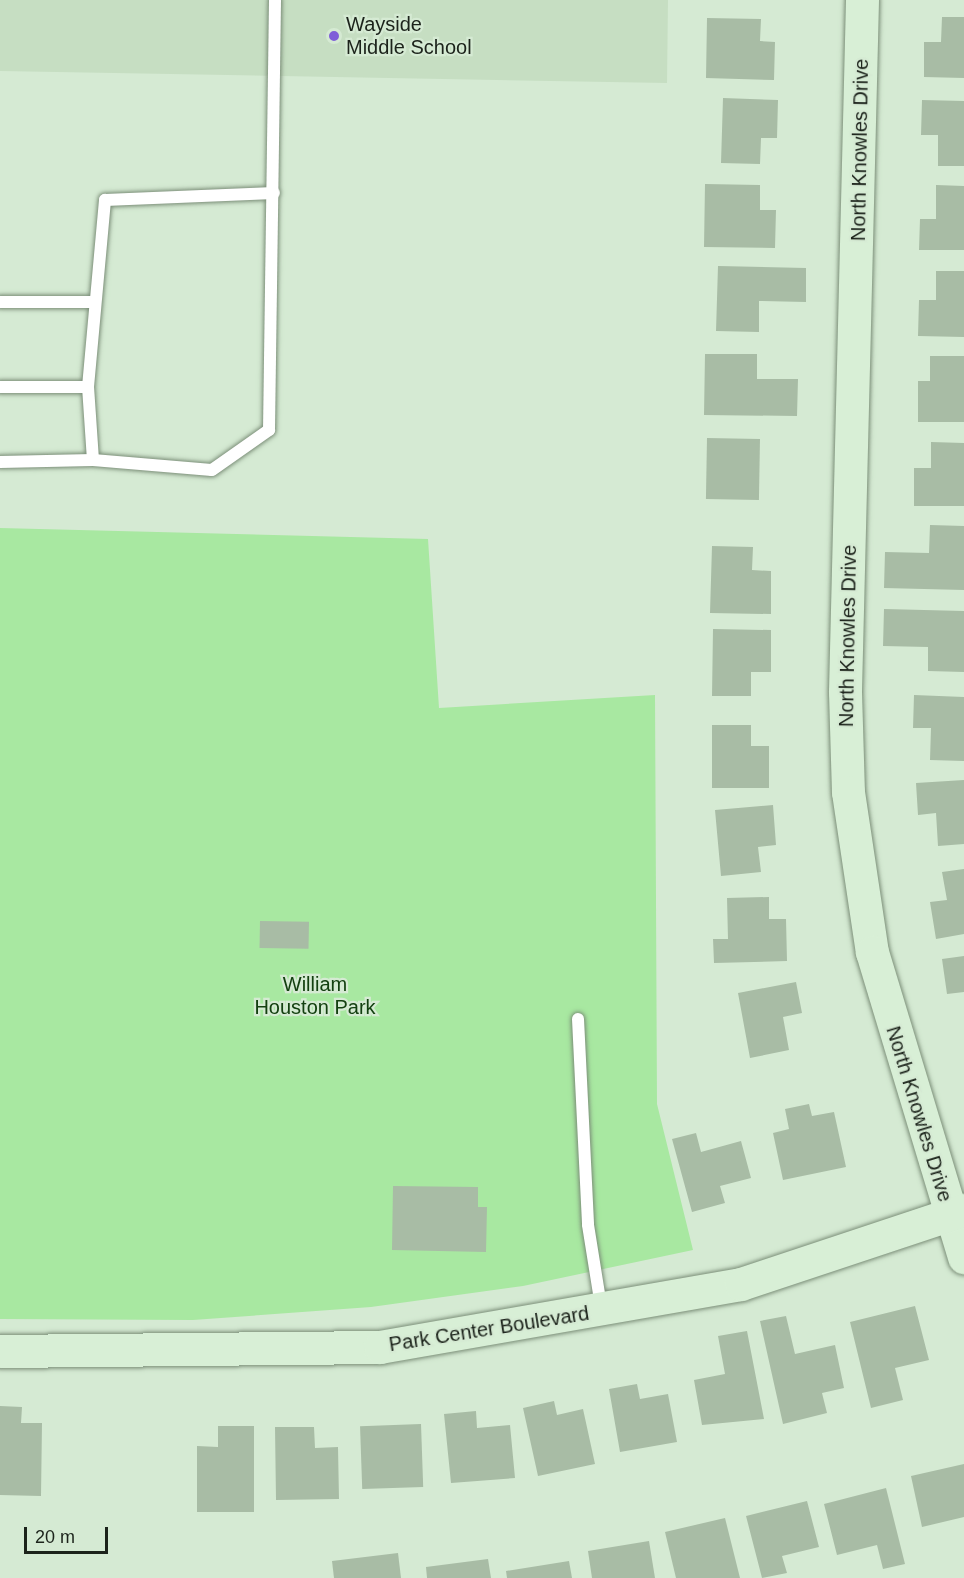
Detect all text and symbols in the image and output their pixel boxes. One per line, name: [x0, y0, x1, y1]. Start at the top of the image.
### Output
place label: Wayside Middle School: [346, 13, 472, 60]
marker: Wayside Middle School: [327, 29, 341, 43]
street label: North Knowles Drive: [846, 59, 874, 241]
street label: North Knowles Drive: [834, 545, 862, 727]
park label: William Houston Park: [254, 972, 376, 1019]
street label: North Knowles Drive: [881, 1023, 957, 1205]
street label: Park Center Boulevard: [387, 1301, 591, 1357]
scale bar: [27, 1515, 111, 1553]
text: 20 m: [35, 1527, 75, 1547]

